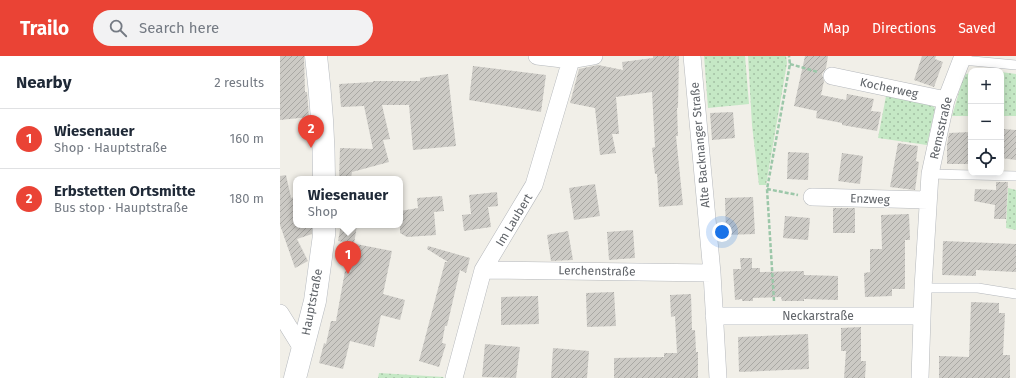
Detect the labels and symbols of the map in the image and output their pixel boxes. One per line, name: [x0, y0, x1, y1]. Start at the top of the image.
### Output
street label: Kocherweg: [859, 75, 920, 101]
street label: Alte Backnanger Straße: [688, 82, 712, 208]
street label: Remsstraße: [927, 95, 955, 161]
pin: 2: [298, 115, 324, 148]
street label: Im Laubert: [493, 191, 536, 249]
street label: Enzweg: [850, 191, 891, 207]
your location: [712, 222, 732, 242]
pin: 1: [335, 241, 361, 274]
street label: Lerchenstraße: [558, 263, 636, 279]
street label: Hauptstraße: [299, 268, 325, 336]
street label: Neckarstraße: [782, 309, 854, 323]

